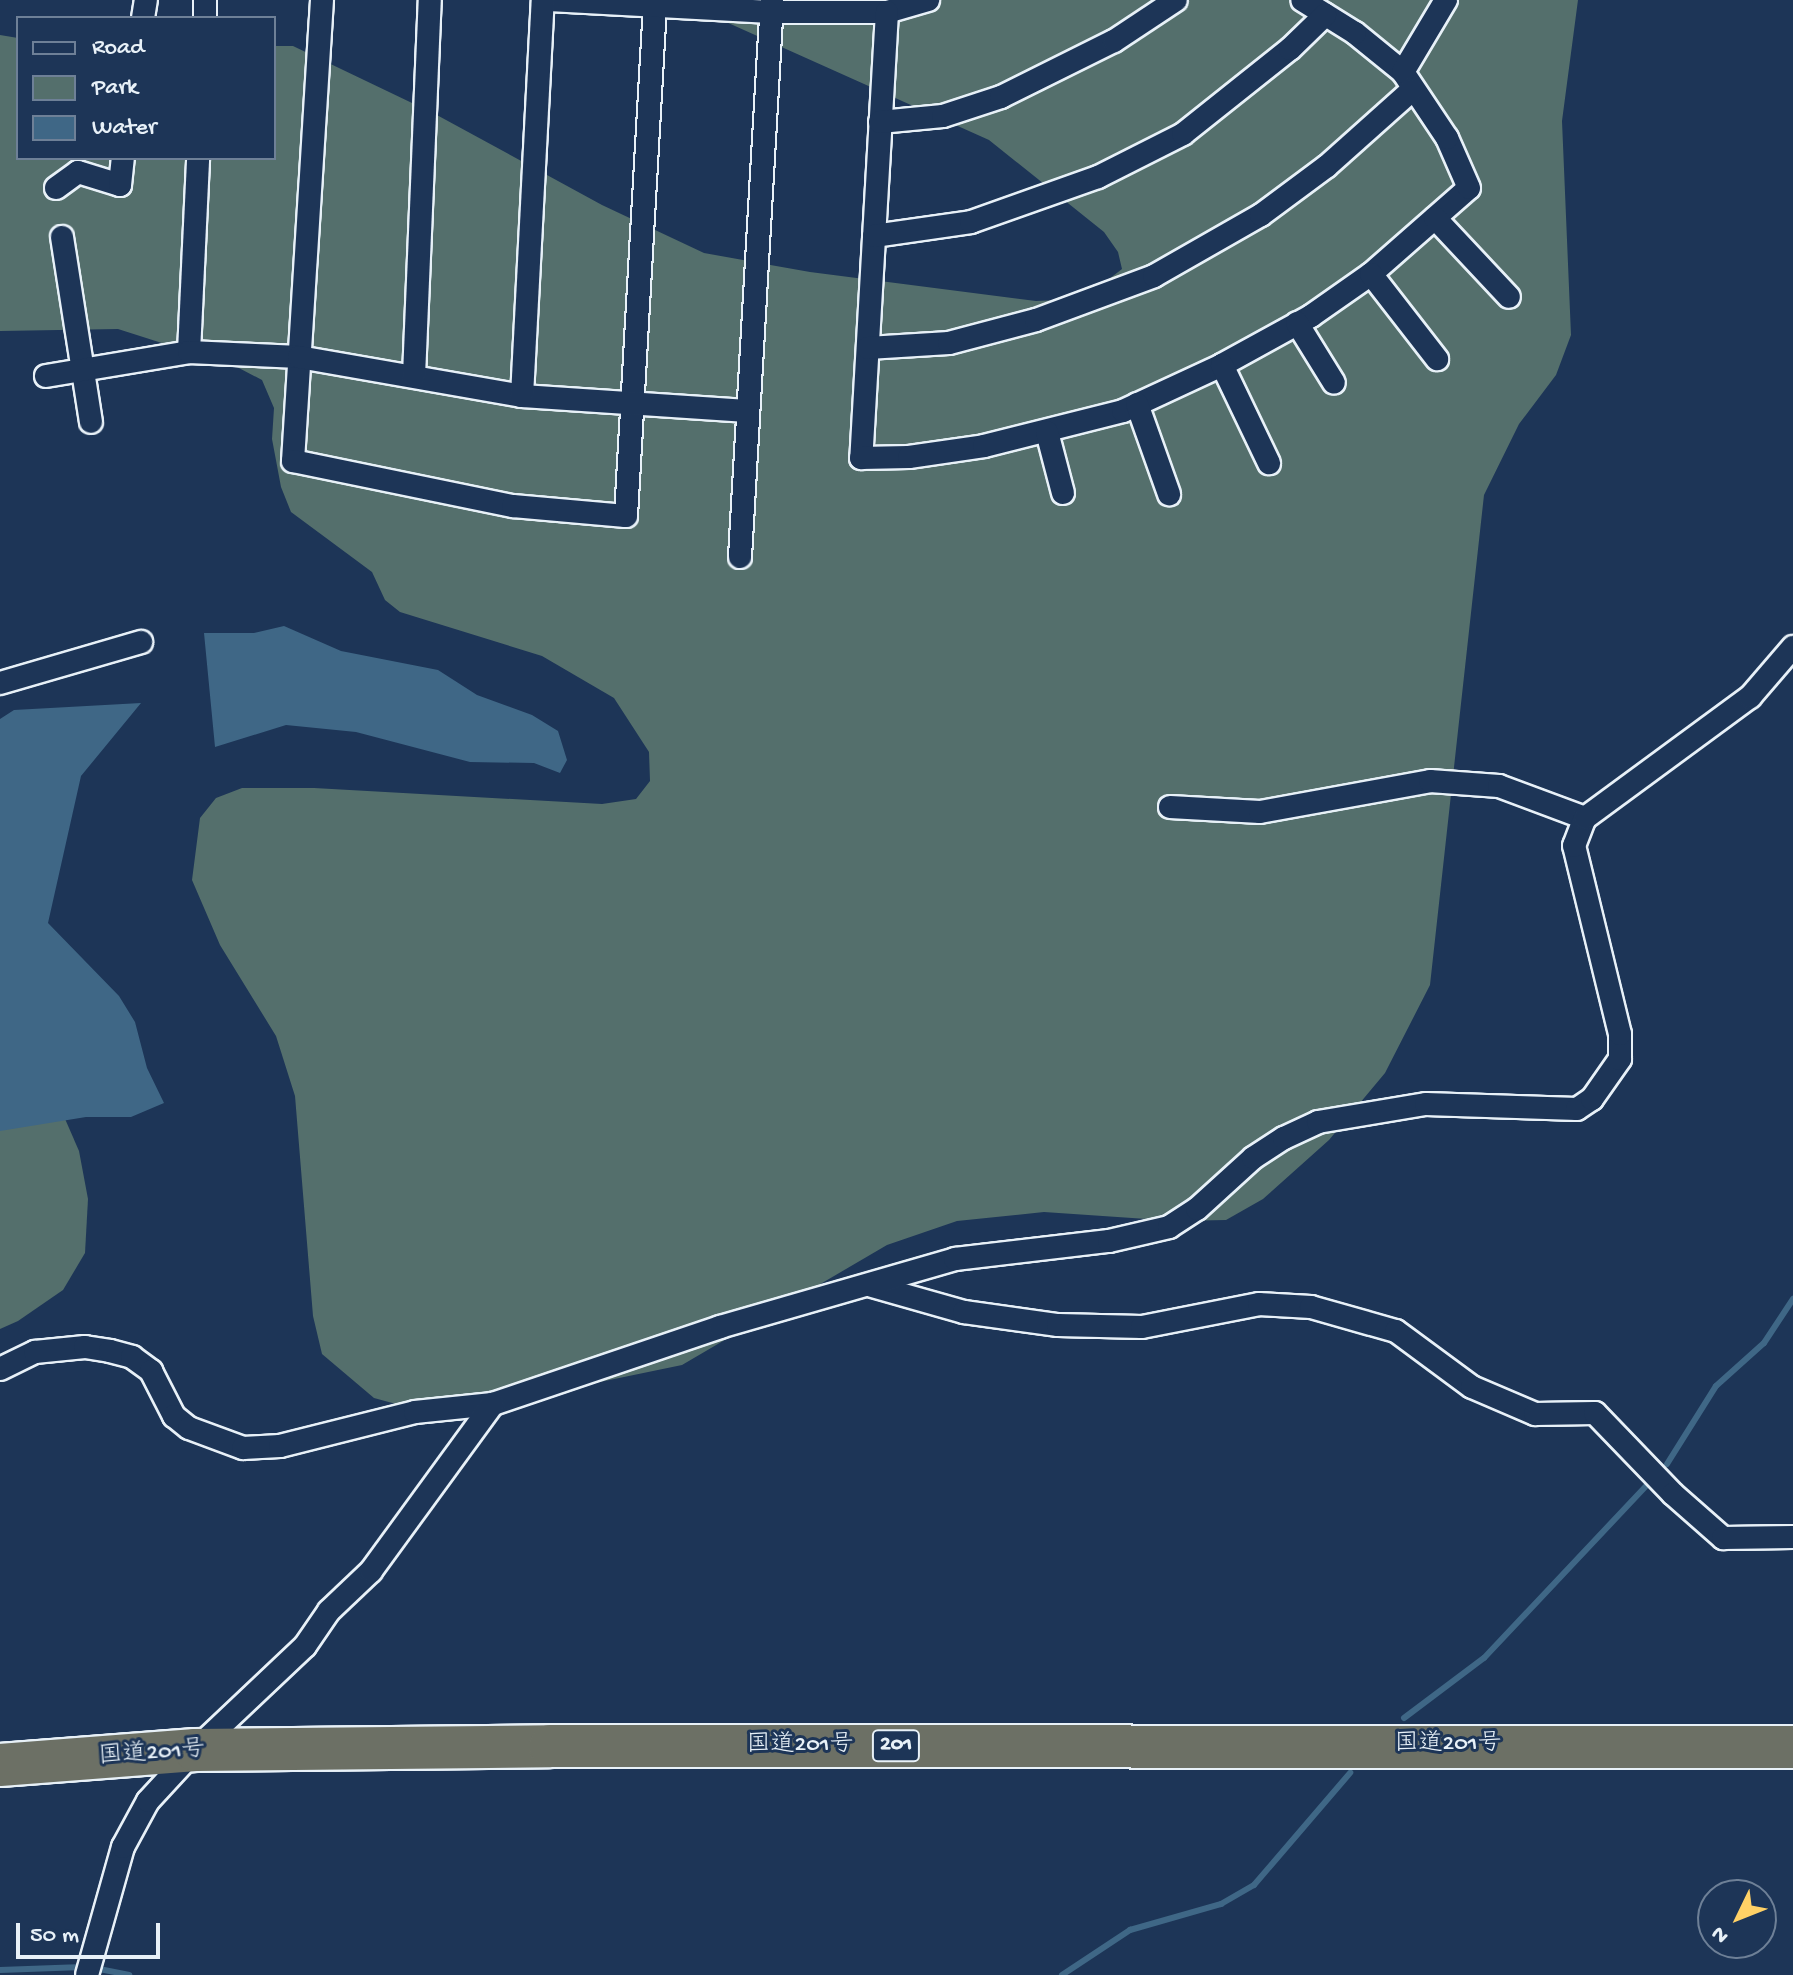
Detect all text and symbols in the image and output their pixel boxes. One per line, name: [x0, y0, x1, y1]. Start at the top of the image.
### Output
legend: [16, 16, 276, 160]
text: Road: [92, 34, 144, 63]
text: Park: [92, 74, 138, 103]
text: Water: [92, 114, 156, 143]
road number: 201: [870, 1728, 922, 1764]
street label: 国道201号: [1394, 1731, 1502, 1759]
street label: 国道201号: [746, 1732, 854, 1760]
street label: 国道201号: [98, 1736, 206, 1772]
north arrow: [1697, 1879, 1777, 1959]
scale bar: [20, 1907, 164, 1957]
text: N: [1707, 1920, 1735, 1948]
text: 50 m: [30, 1922, 79, 1951]

